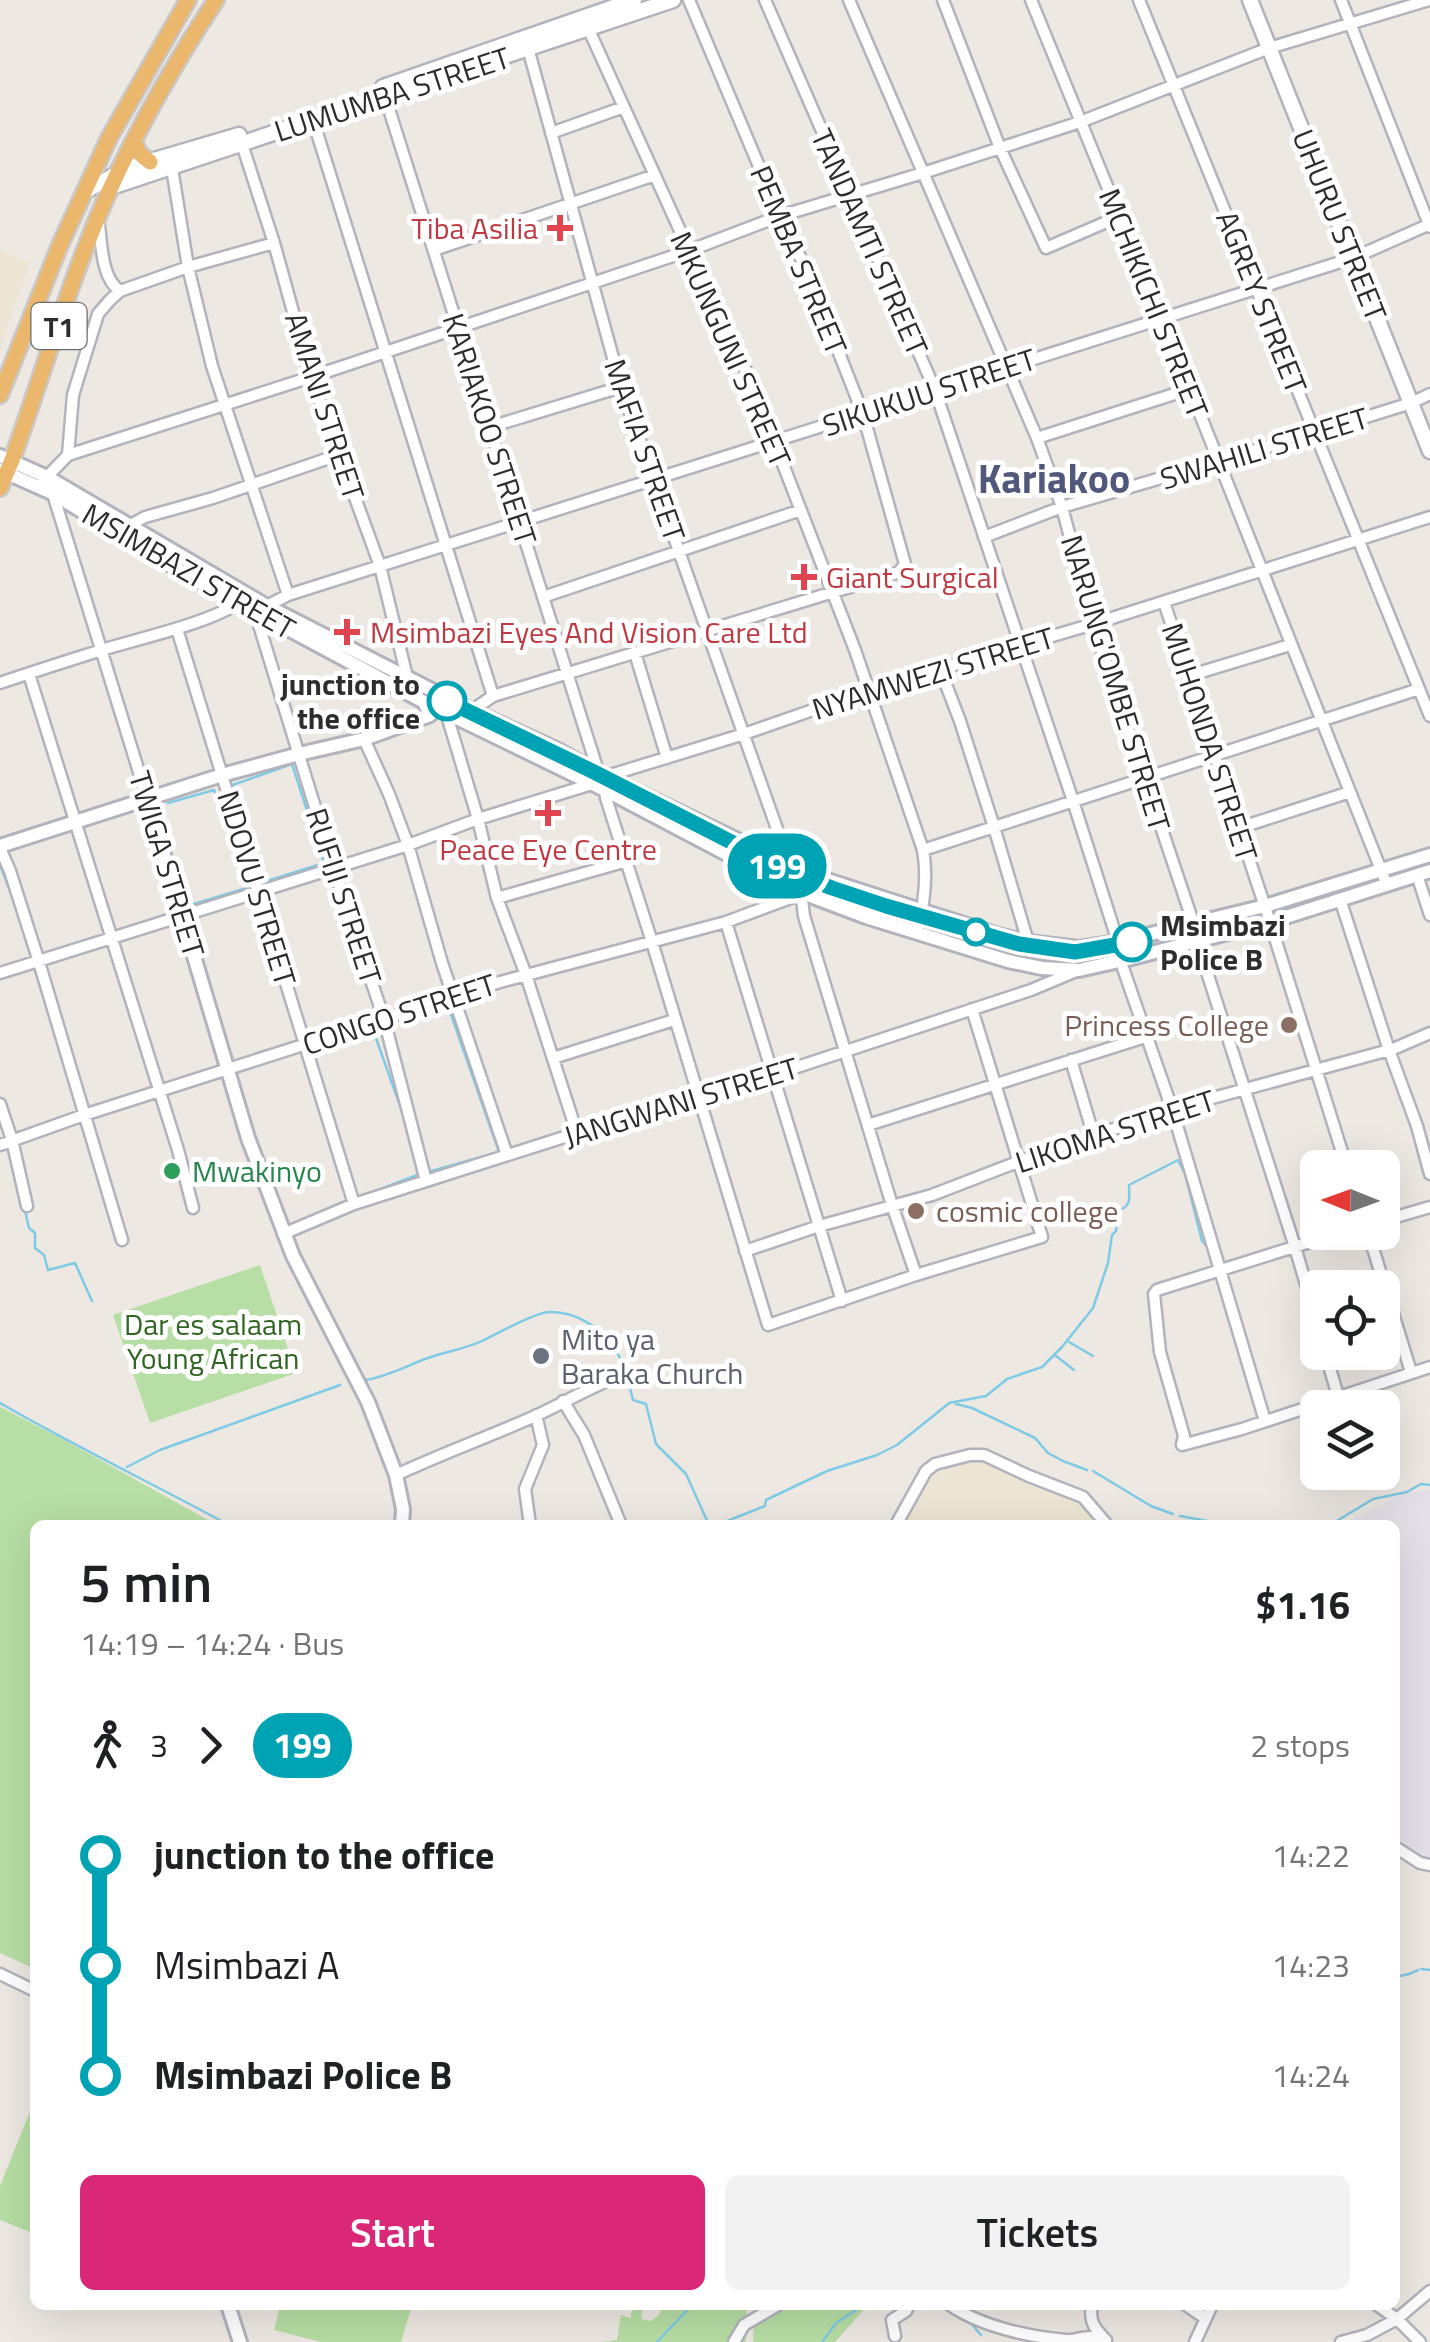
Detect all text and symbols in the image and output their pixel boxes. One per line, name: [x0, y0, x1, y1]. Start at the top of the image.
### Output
street label: LUMUMBA STREET: [268, 34, 516, 154]
street label: TANDAMTI STREET: [799, 121, 941, 363]
street label: UHURU STREET: [1281, 122, 1399, 328]
street label: PEMBA STREET: [738, 158, 860, 362]
street label: MCHIKICHI STREET: [1087, 181, 1221, 425]
street label: AGREY STREET: [1204, 204, 1320, 400]
place label: Tiba Asilia: [411, 205, 538, 251]
marker: Tiba Asilia: [547, 215, 573, 241]
street label: MKUNGUNI STREET: [658, 224, 804, 474]
road number: T1: [32, 303, 86, 349]
street label: AMANI STREET: [273, 306, 377, 506]
street label: KARIAKOO STREET: [431, 307, 549, 551]
street label: SIKUKUU STREET: [816, 336, 1042, 448]
street label: MAFIA STREET: [592, 353, 698, 548]
street label: SWAHILI STREET: [1154, 394, 1374, 502]
district label: Kariakoo: [978, 448, 1130, 509]
street label: MSIMBAZI STREET: [74, 491, 304, 651]
street label: NARUNG'OMBE STREET: [1049, 529, 1183, 837]
place label: Giant Surgical: [826, 554, 999, 600]
marker: Giant Surgical: [791, 564, 817, 590]
place label: Msimbazi Eyes And Vision Care Ltd: [370, 609, 808, 655]
street label: NYAMWEZI STREET: [806, 614, 1060, 732]
street label: MUHONDA STREET: [1150, 617, 1270, 867]
marker: Msimbazi Eyes And Vision Care Ltd: [334, 619, 360, 645]
place label: junction to the office: [279, 661, 420, 741]
marker: junction to the office: [428, 682, 466, 720]
street label: TWIGA STREET: [117, 765, 217, 963]
street label: NDOVU STREET: [205, 785, 309, 991]
marker: Peace Eye Centre: [535, 800, 561, 826]
street label: RUFIJI STREET: [294, 802, 394, 990]
place label: Peace Eye Centre: [439, 826, 657, 872]
line badge: 199: [720, 834, 834, 898]
text: 199: [748, 839, 806, 893]
place label: Msimbazi Police B: [1160, 902, 1286, 982]
unlabelled marker: [963, 919, 989, 945]
marker: Msimbazi Police B: [1113, 923, 1151, 961]
street label: CONGO STREET: [297, 961, 502, 1067]
place label: Princess College: [1064, 1002, 1269, 1048]
marker: Princess College: [1278, 1014, 1300, 1036]
street label: JANGWANI STREET: [558, 1044, 804, 1159]
street label: LIKOMA STREET: [1009, 1077, 1221, 1185]
place label: Mwakinyo: [192, 1148, 322, 1194]
north arrow: [1300, 1150, 1400, 1250]
map controls: [1300, 1150, 1400, 1490]
marker: Mwakinyo: [161, 1160, 183, 1182]
place label: cosmic college: [936, 1188, 1118, 1234]
marker: cosmic college: [905, 1200, 927, 1222]
button: locate: [1300, 1270, 1400, 1370]
park label: Dar es salaam Young African: [124, 1301, 302, 1381]
place label: Mito ya Baraka Church: [561, 1316, 743, 1396]
marker: Mito ya Baraka Church: [530, 1345, 552, 1367]
button: layers: [1300, 1390, 1400, 1490]
text: 5 min: [80, 1540, 212, 1623]
text: $1.16: [1255, 1576, 1350, 1634]
text: 14:19 – 14:24 · Bus: [80, 1619, 344, 1667]
icon: walk: [80, 1718, 135, 1773]
icon: forward: [183, 1718, 238, 1773]
text: 199: [273, 1718, 332, 1772]
text: 3: [150, 1721, 168, 1769]
text: 2 stops: [1250, 1721, 1350, 1769]
text: junction to the office: [154, 1826, 494, 1884]
text: 14:22: [1271, 1831, 1350, 1879]
text: Msimbazi A: [154, 1936, 339, 1994]
text: 14:23: [1271, 1941, 1350, 1989]
text: Msimbazi Police B: [154, 2046, 452, 2104]
text: 14:24: [1271, 2051, 1350, 2099]
button: Start: [80, 2175, 705, 2290]
button: Tickets: [725, 2175, 1350, 2290]

